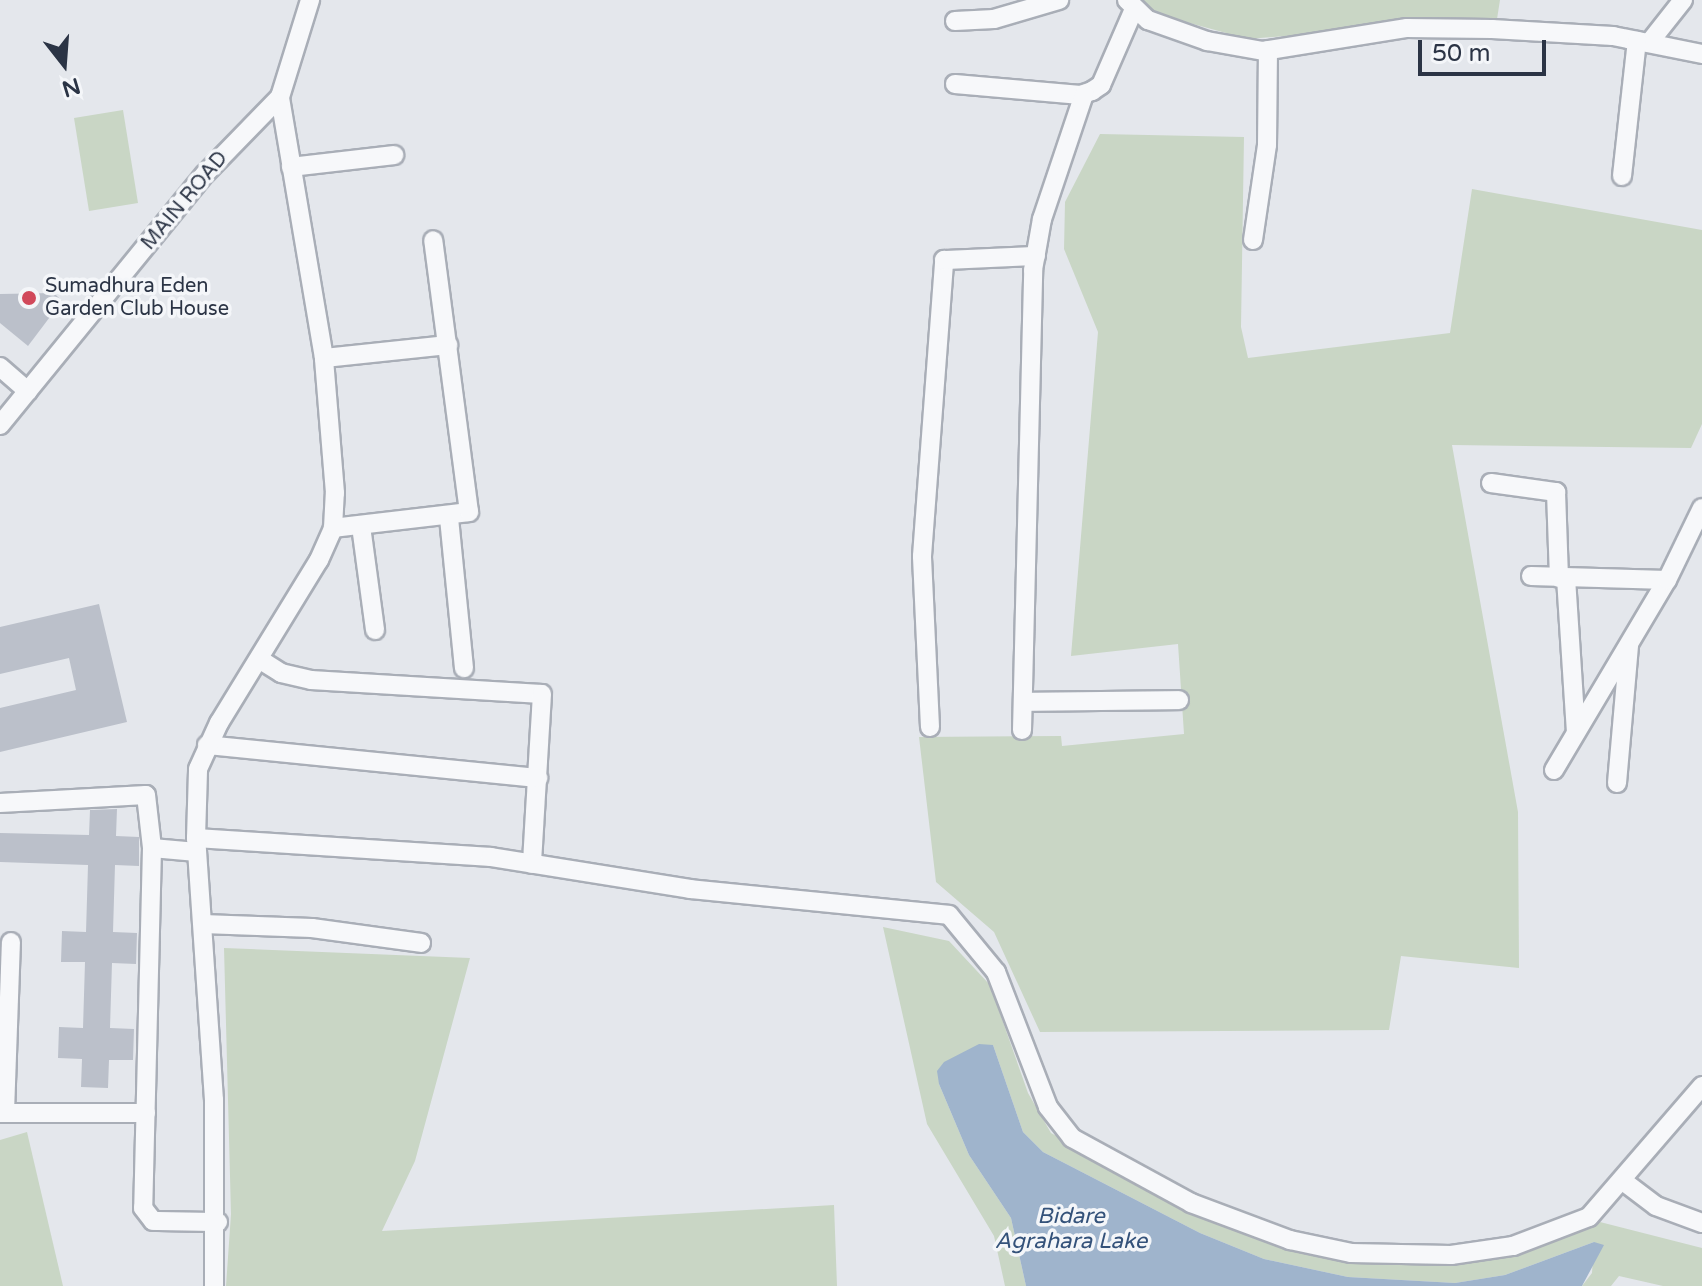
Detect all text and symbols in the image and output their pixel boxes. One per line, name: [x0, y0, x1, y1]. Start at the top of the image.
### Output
north arrow: [24, 24, 104, 104]
scale bar: [1422, 24, 1550, 74]
text: 50 m: [1432, 39, 1490, 68]
text: N: [59, 72, 83, 102]
street label: MAIN ROAD: [137, 147, 233, 255]
place label: Sumadhura Eden Garden Club House: [45, 274, 229, 321]
marker: Sumadhura Eden Garden Club House: [20, 289, 38, 307]
water label: Bidare Agrahara Lake: [995, 1203, 1147, 1254]

